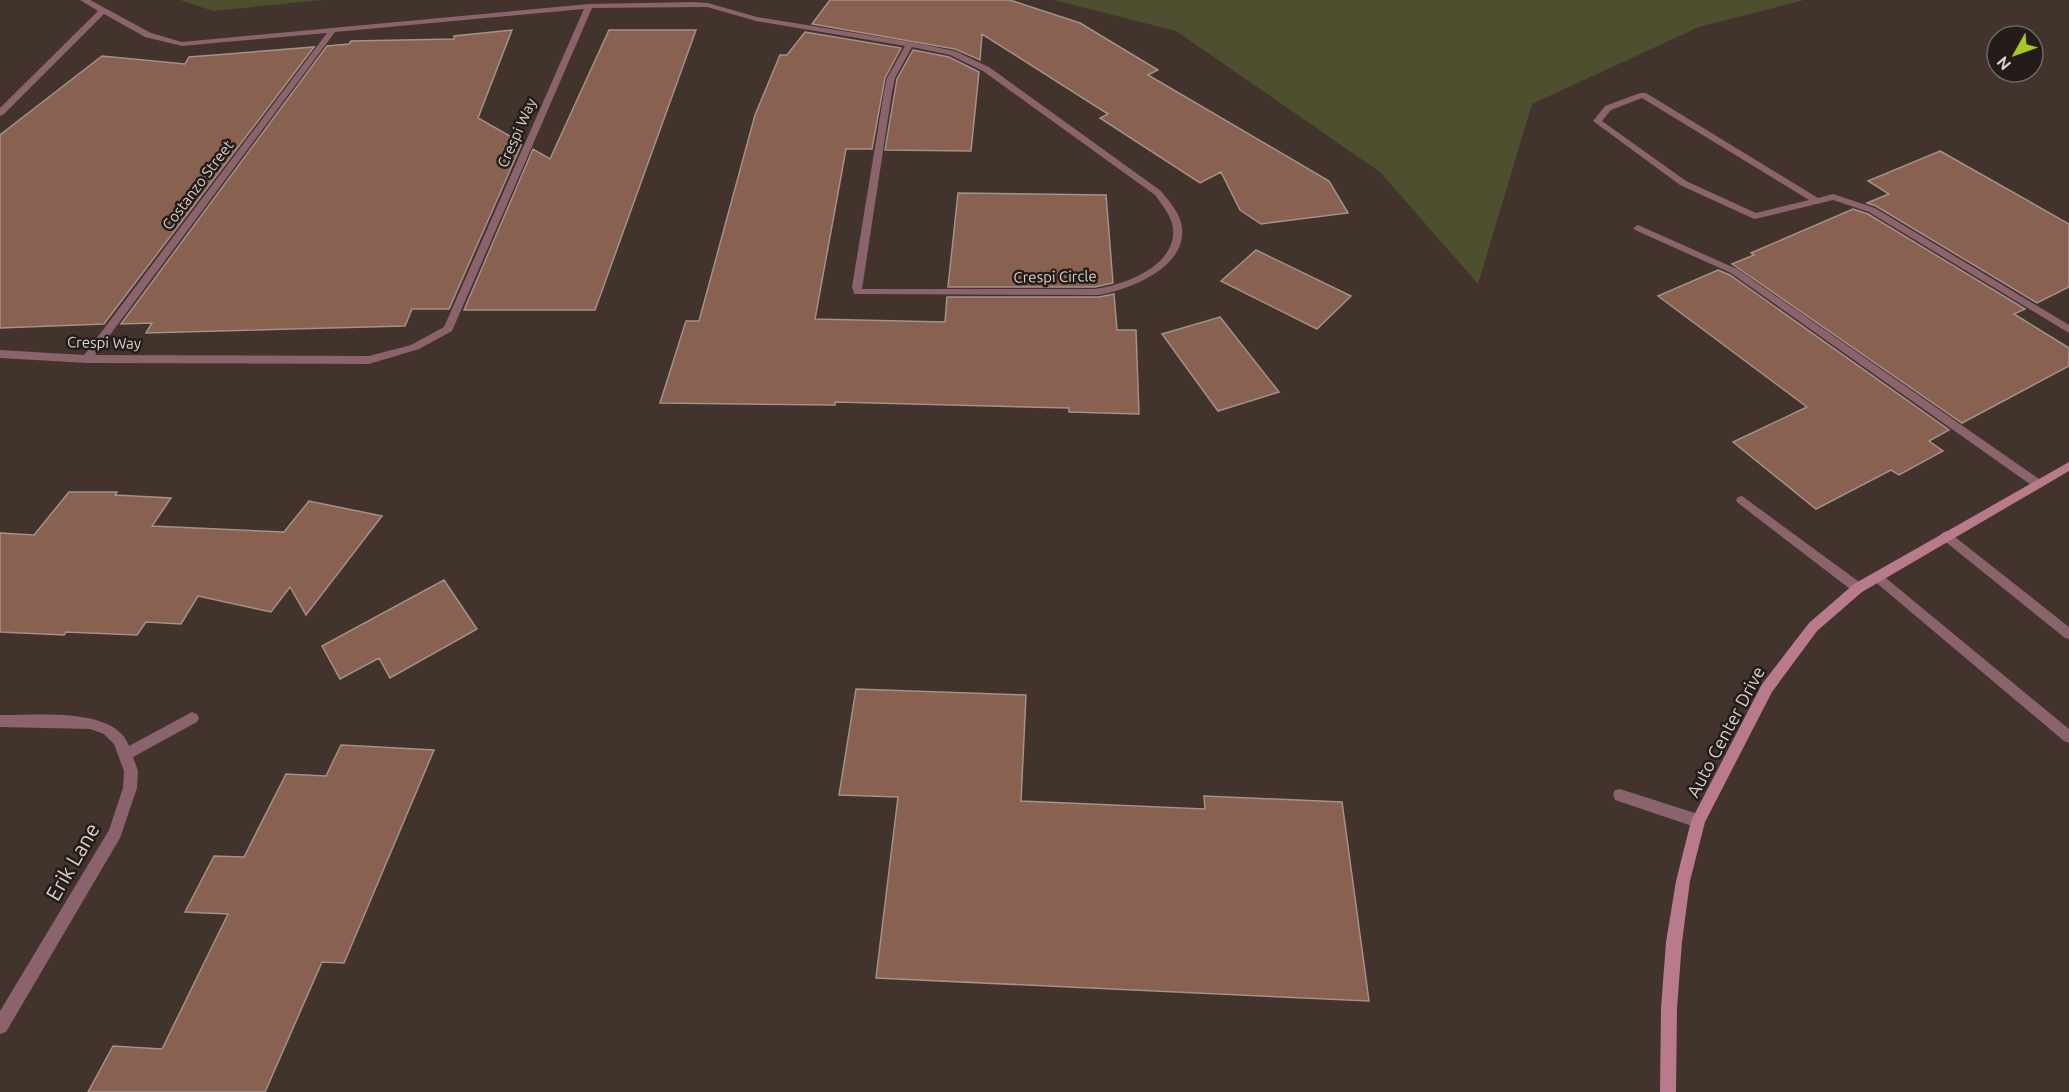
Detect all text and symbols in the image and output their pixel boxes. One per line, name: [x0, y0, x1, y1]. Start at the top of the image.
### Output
north arrow: [1985, 24, 2045, 84]
text: N: [1993, 53, 2014, 74]
street label: Crespi Way: [494, 96, 539, 170]
street label: Costanzo Street: [158, 137, 237, 233]
street label: Crespi Circle: [1013, 267, 1097, 286]
street label: Crespi Way: [67, 333, 141, 352]
street label: Auto Center Drive: [1682, 663, 1768, 800]
street label: Erik Lane: [40, 819, 104, 904]

